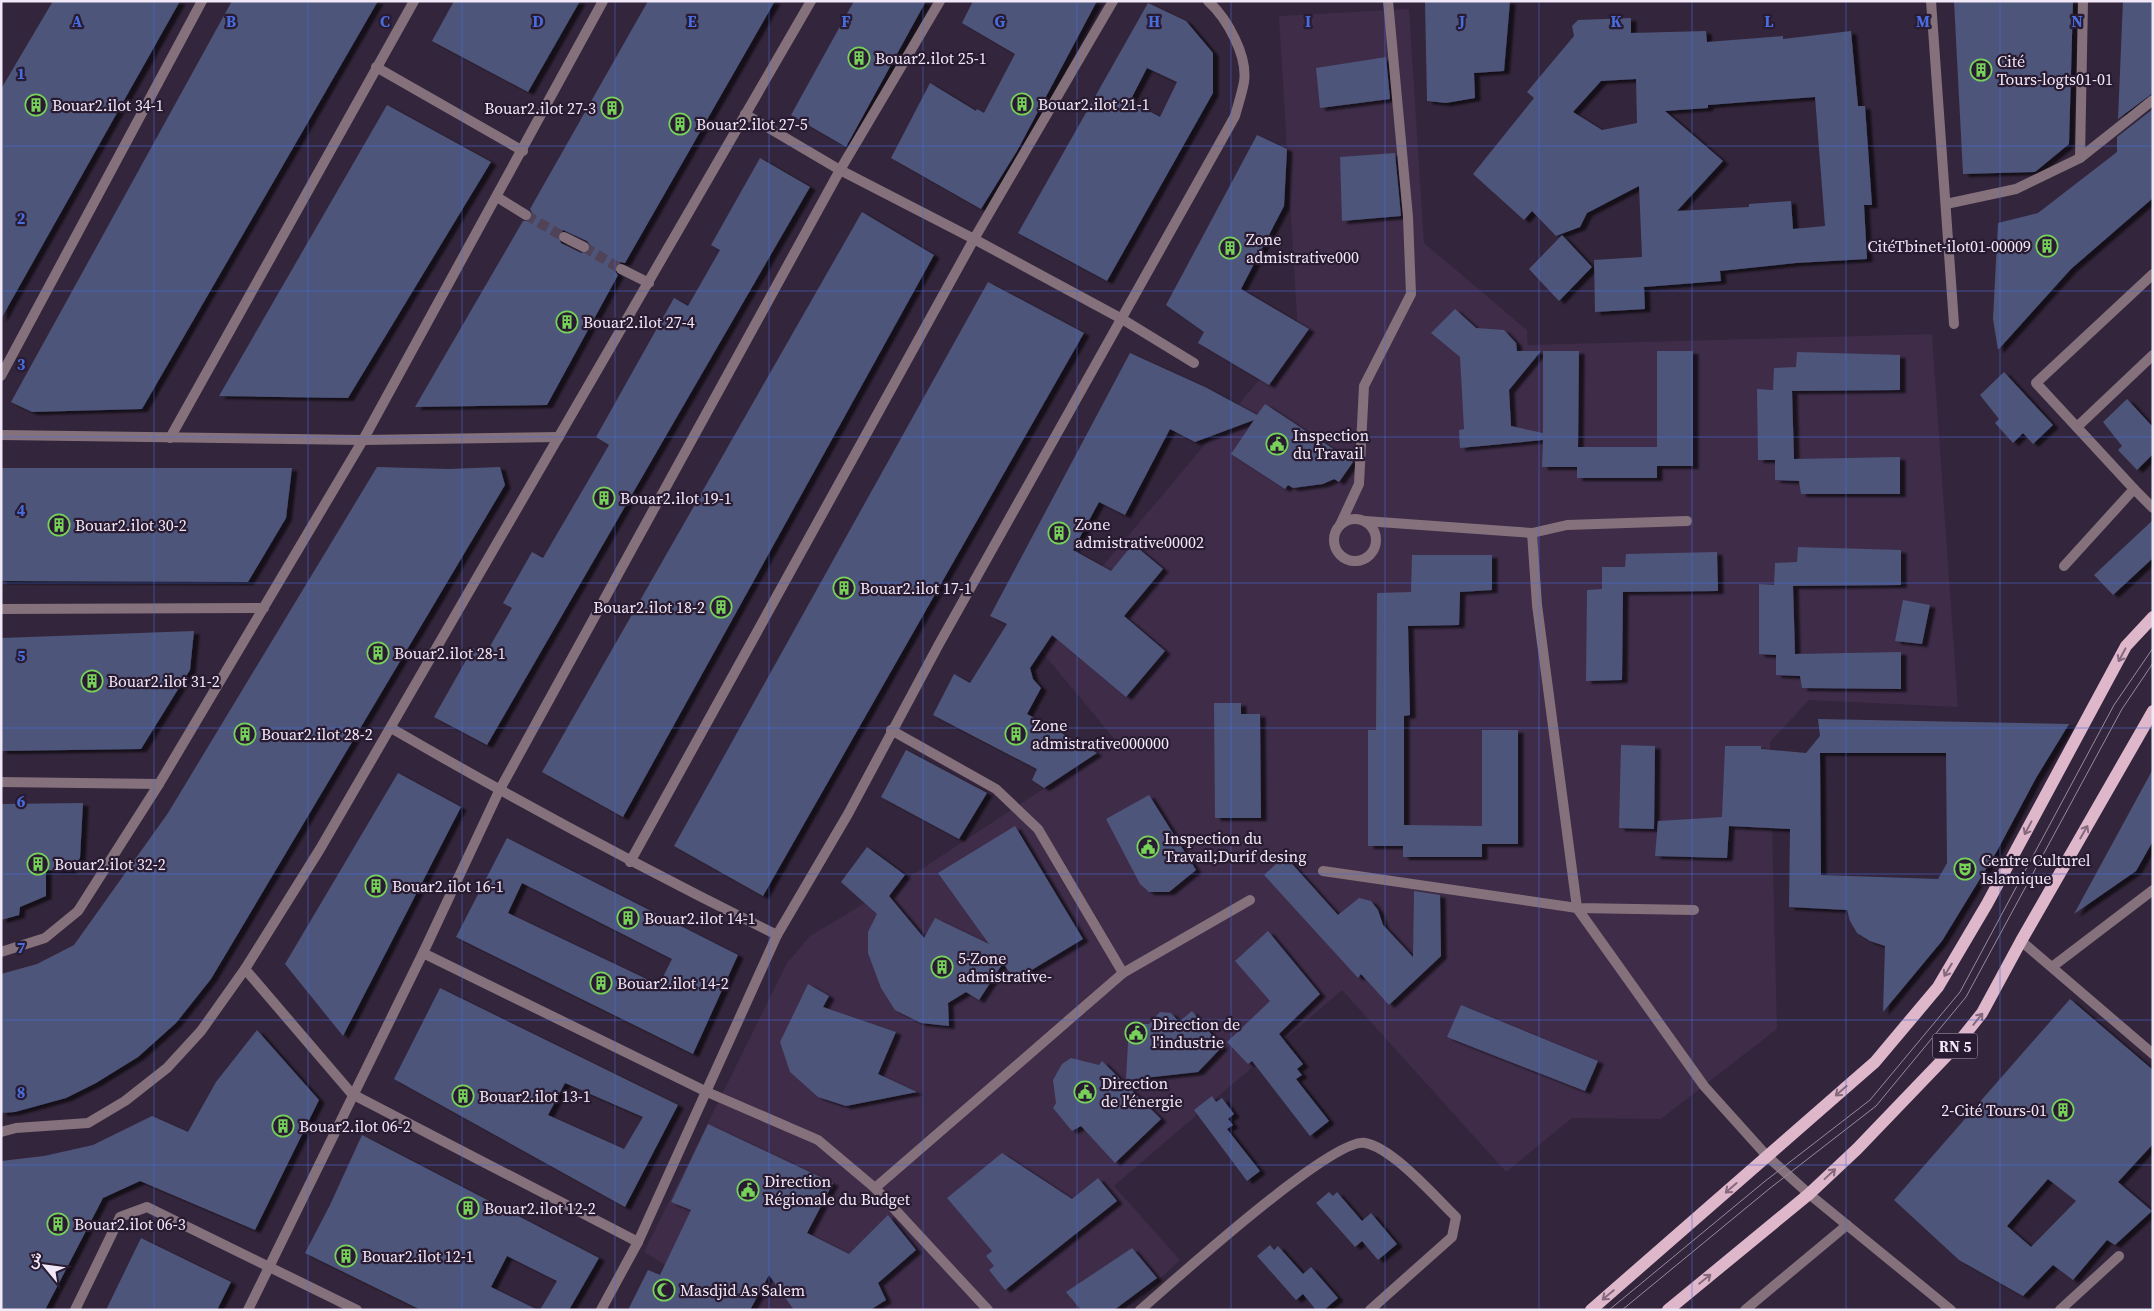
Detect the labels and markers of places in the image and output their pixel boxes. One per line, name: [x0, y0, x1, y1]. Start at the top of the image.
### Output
building icon: Bouar2.ilot 25-1: [847, 46, 871, 70]
place label: Bouar2.ilot 25-1: [875, 47, 987, 69]
place label: Cité Tours-logts01-01: [1997, 50, 2113, 90]
building icon: Cité Tours-logts01-01: [1969, 58, 1993, 82]
building icon: Bouar2.ilot 21-1: [1010, 92, 1034, 116]
building icon: Bouar2.ilot 34-1: [24, 93, 48, 117]
place label: Bouar2.ilot 21-1: [1038, 93, 1150, 115]
place label: Bouar2.ilot 34-1: [52, 94, 164, 116]
building icon: Bouar2.ilot 27-3: [600, 96, 624, 120]
place label: Bouar2.ilot 27-3: [484, 97, 596, 119]
building icon: Bouar2.ilot 27-5: [668, 112, 692, 136]
place label: Bouar2.ilot 27-5: [696, 113, 808, 135]
place label: Zone admistrative000: [1246, 228, 1359, 268]
building icon: CitéTbinet-ilot01-00009: [2035, 234, 2059, 258]
place label: CitéTbinet-ilot01-00009: [1868, 235, 2031, 257]
building icon: Zone admistrative000: [1218, 236, 1242, 260]
building icon: Bouar2.ilot 27-4: [555, 310, 579, 334]
place label: Bouar2.ilot 27-4: [583, 311, 695, 333]
place label: Inspection du Travail: [1293, 424, 1369, 464]
public building icon: Inspection du Travail: [1265, 432, 1289, 456]
building icon: Bouar2.ilot 19-1: [592, 486, 616, 510]
place label: Bouar2.ilot 19-1: [620, 487, 732, 509]
building icon: Bouar2.ilot 30-2: [47, 513, 71, 537]
place label: Zone admistrative00002: [1075, 513, 1204, 553]
place label: Bouar2.ilot 30-2: [75, 514, 187, 536]
building icon: Zone admistrative00002: [1047, 521, 1071, 545]
building icon: Bouar2.ilot 17-1: [832, 576, 856, 600]
place label: Bouar2.ilot 17-1: [860, 577, 972, 599]
building icon: Bouar2.ilot 18-2: [709, 595, 733, 619]
place label: Bouar2.ilot 18-2: [593, 596, 705, 618]
building icon: Bouar2.ilot 28-1: [366, 641, 390, 665]
place label: Bouar2.ilot 28-1: [394, 642, 506, 664]
building icon: Bouar2.ilot 31-2: [80, 669, 104, 693]
place label: Bouar2.ilot 31-2: [108, 670, 220, 692]
place label: Zone admistrative000000: [1032, 714, 1169, 754]
building icon: Bouar2.ilot 28-2: [233, 722, 257, 746]
building icon: Zone admistrative000000: [1004, 722, 1028, 746]
place label: Bouar2.ilot 28-2: [261, 723, 373, 745]
place label: Inspection du Travail;Durif desing: [1164, 827, 1306, 867]
public building icon: Inspection du Travail;Durif desing: [1136, 835, 1160, 859]
place label: Centre Culturel Islamique: [1981, 849, 2091, 889]
building icon: Bouar2.ilot 32-2: [26, 852, 50, 876]
place label: Bouar2.ilot 32-2: [54, 853, 166, 875]
theatre icon: Centre Culturel Islamique: [1953, 857, 1977, 881]
building icon: Bouar2.ilot 16-1: [364, 874, 388, 898]
place label: Bouar2.ilot 16-1: [392, 875, 504, 897]
building icon: Bouar2.ilot 14-1: [616, 906, 640, 930]
place label: Bouar2.ilot 14-1: [644, 907, 756, 929]
place label: 5-Zone admistrative-: [958, 947, 1052, 987]
building icon: 5-Zone admistrative-: [930, 955, 954, 979]
building icon: Bouar2.ilot 14-2: [589, 971, 613, 995]
place label: Bouar2.ilot 14-2: [617, 972, 729, 994]
place label: Direction de l'industrie: [1152, 1013, 1240, 1053]
public building icon: Direction de l'industrie: [1124, 1021, 1148, 1045]
place label: Direction de l'énergie: [1101, 1072, 1183, 1112]
public building icon: Direction de l'énergie: [1073, 1080, 1097, 1104]
building icon: Bouar2.ilot 13-1: [451, 1084, 475, 1108]
place label: Bouar2.ilot 13-1: [479, 1085, 591, 1107]
building icon: 2-Cité Tours-01: [2051, 1098, 2075, 1122]
place label: 2-Cité Tours-01: [1941, 1099, 2047, 1121]
building icon: Bouar2.ilot 06-2: [271, 1114, 295, 1138]
place label: Bouar2.ilot 06-2: [299, 1115, 411, 1137]
place label: Direction Régionale du Budget: [764, 1170, 911, 1210]
public building icon: Direction Régionale du Budget: [736, 1178, 760, 1202]
building icon: Bouar2.ilot 12-2: [456, 1196, 480, 1220]
place label: Bouar2.ilot 12-2: [484, 1197, 596, 1219]
building icon: Bouar2.ilot 06-3: [46, 1212, 70, 1236]
place label: Bouar2.ilot 06-3: [74, 1213, 186, 1235]
building icon: Bouar2.ilot 12-1: [334, 1244, 358, 1268]
place label: Bouar2.ilot 12-1: [362, 1245, 474, 1267]
mosque icon: Masdjid As Salem: [652, 1278, 676, 1302]
place label: Masdjid As Salem: [680, 1279, 805, 1301]

